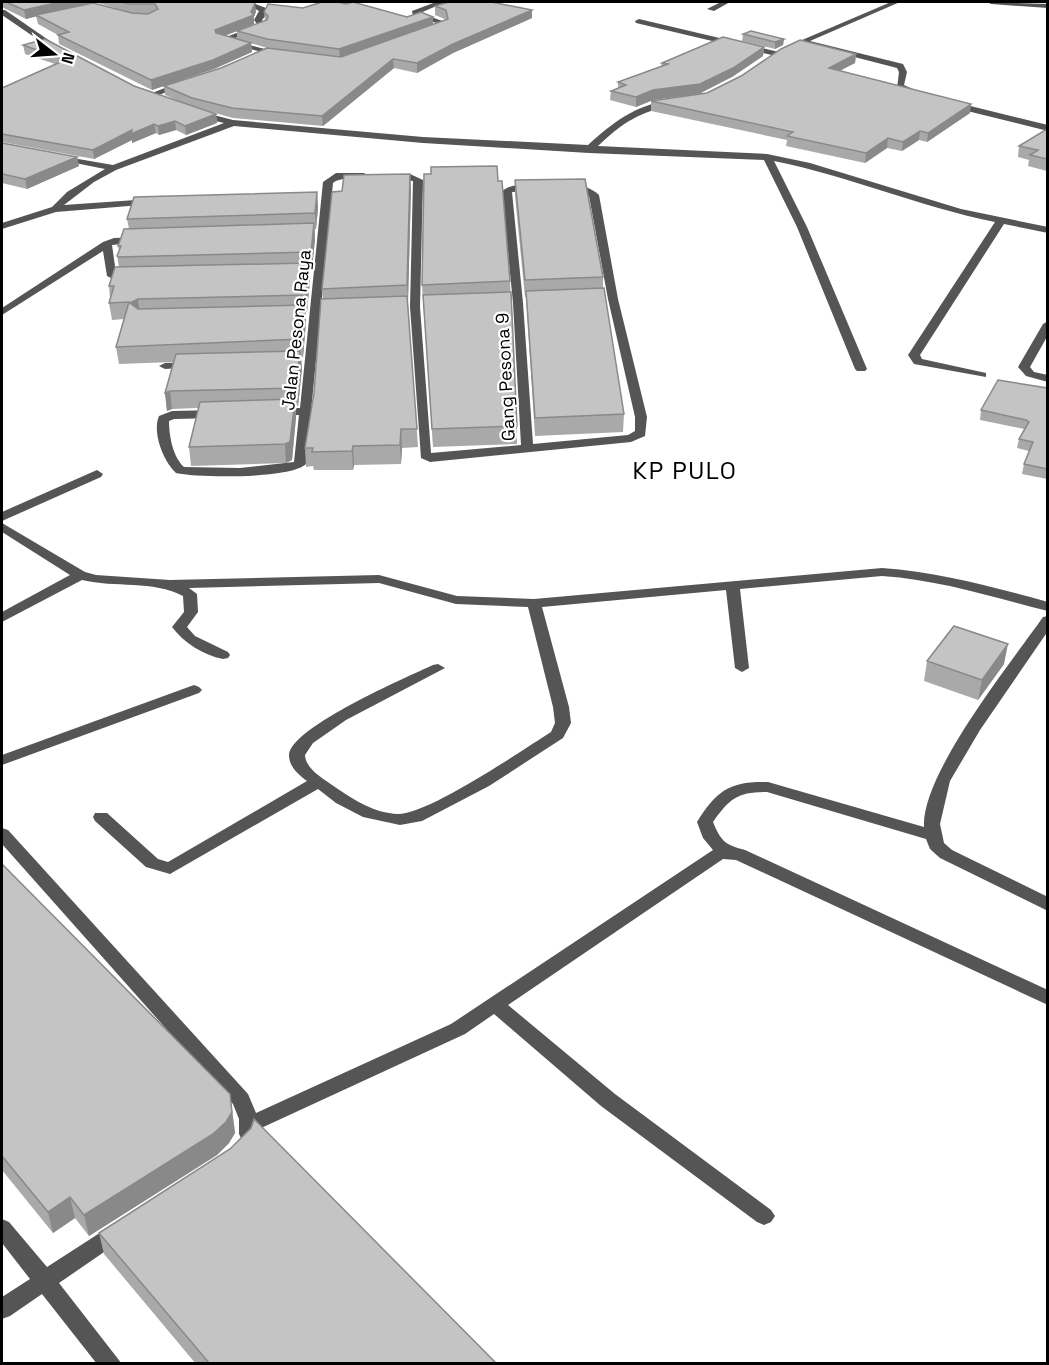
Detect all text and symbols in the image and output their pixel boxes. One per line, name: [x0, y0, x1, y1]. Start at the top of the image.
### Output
north arrow: [24, 24, 84, 84]
text: N: [56, 50, 79, 66]
street label: Jalan Pesona Raya: [276, 248, 316, 412]
street label: Gang Pesona 9: [490, 312, 520, 442]
district label: KP PULO: [633, 455, 737, 486]

